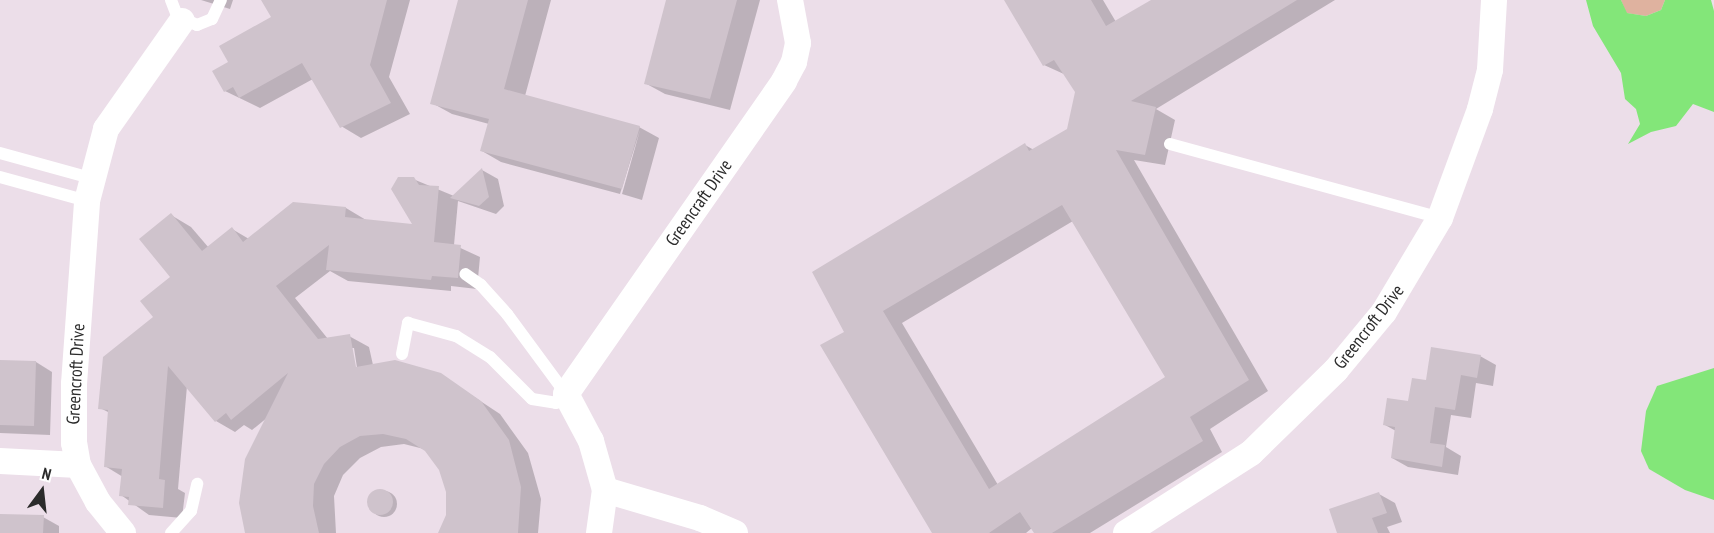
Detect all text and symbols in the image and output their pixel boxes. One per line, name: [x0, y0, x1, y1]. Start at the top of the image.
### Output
street label: Greencraft Drive: [661, 156, 737, 250]
street label: Greencroft Drive: [1329, 280, 1409, 374]
street label: Greencroft Drive: [63, 323, 89, 425]
north arrow: [12, 461, 72, 521]
text: N: [40, 463, 53, 484]

